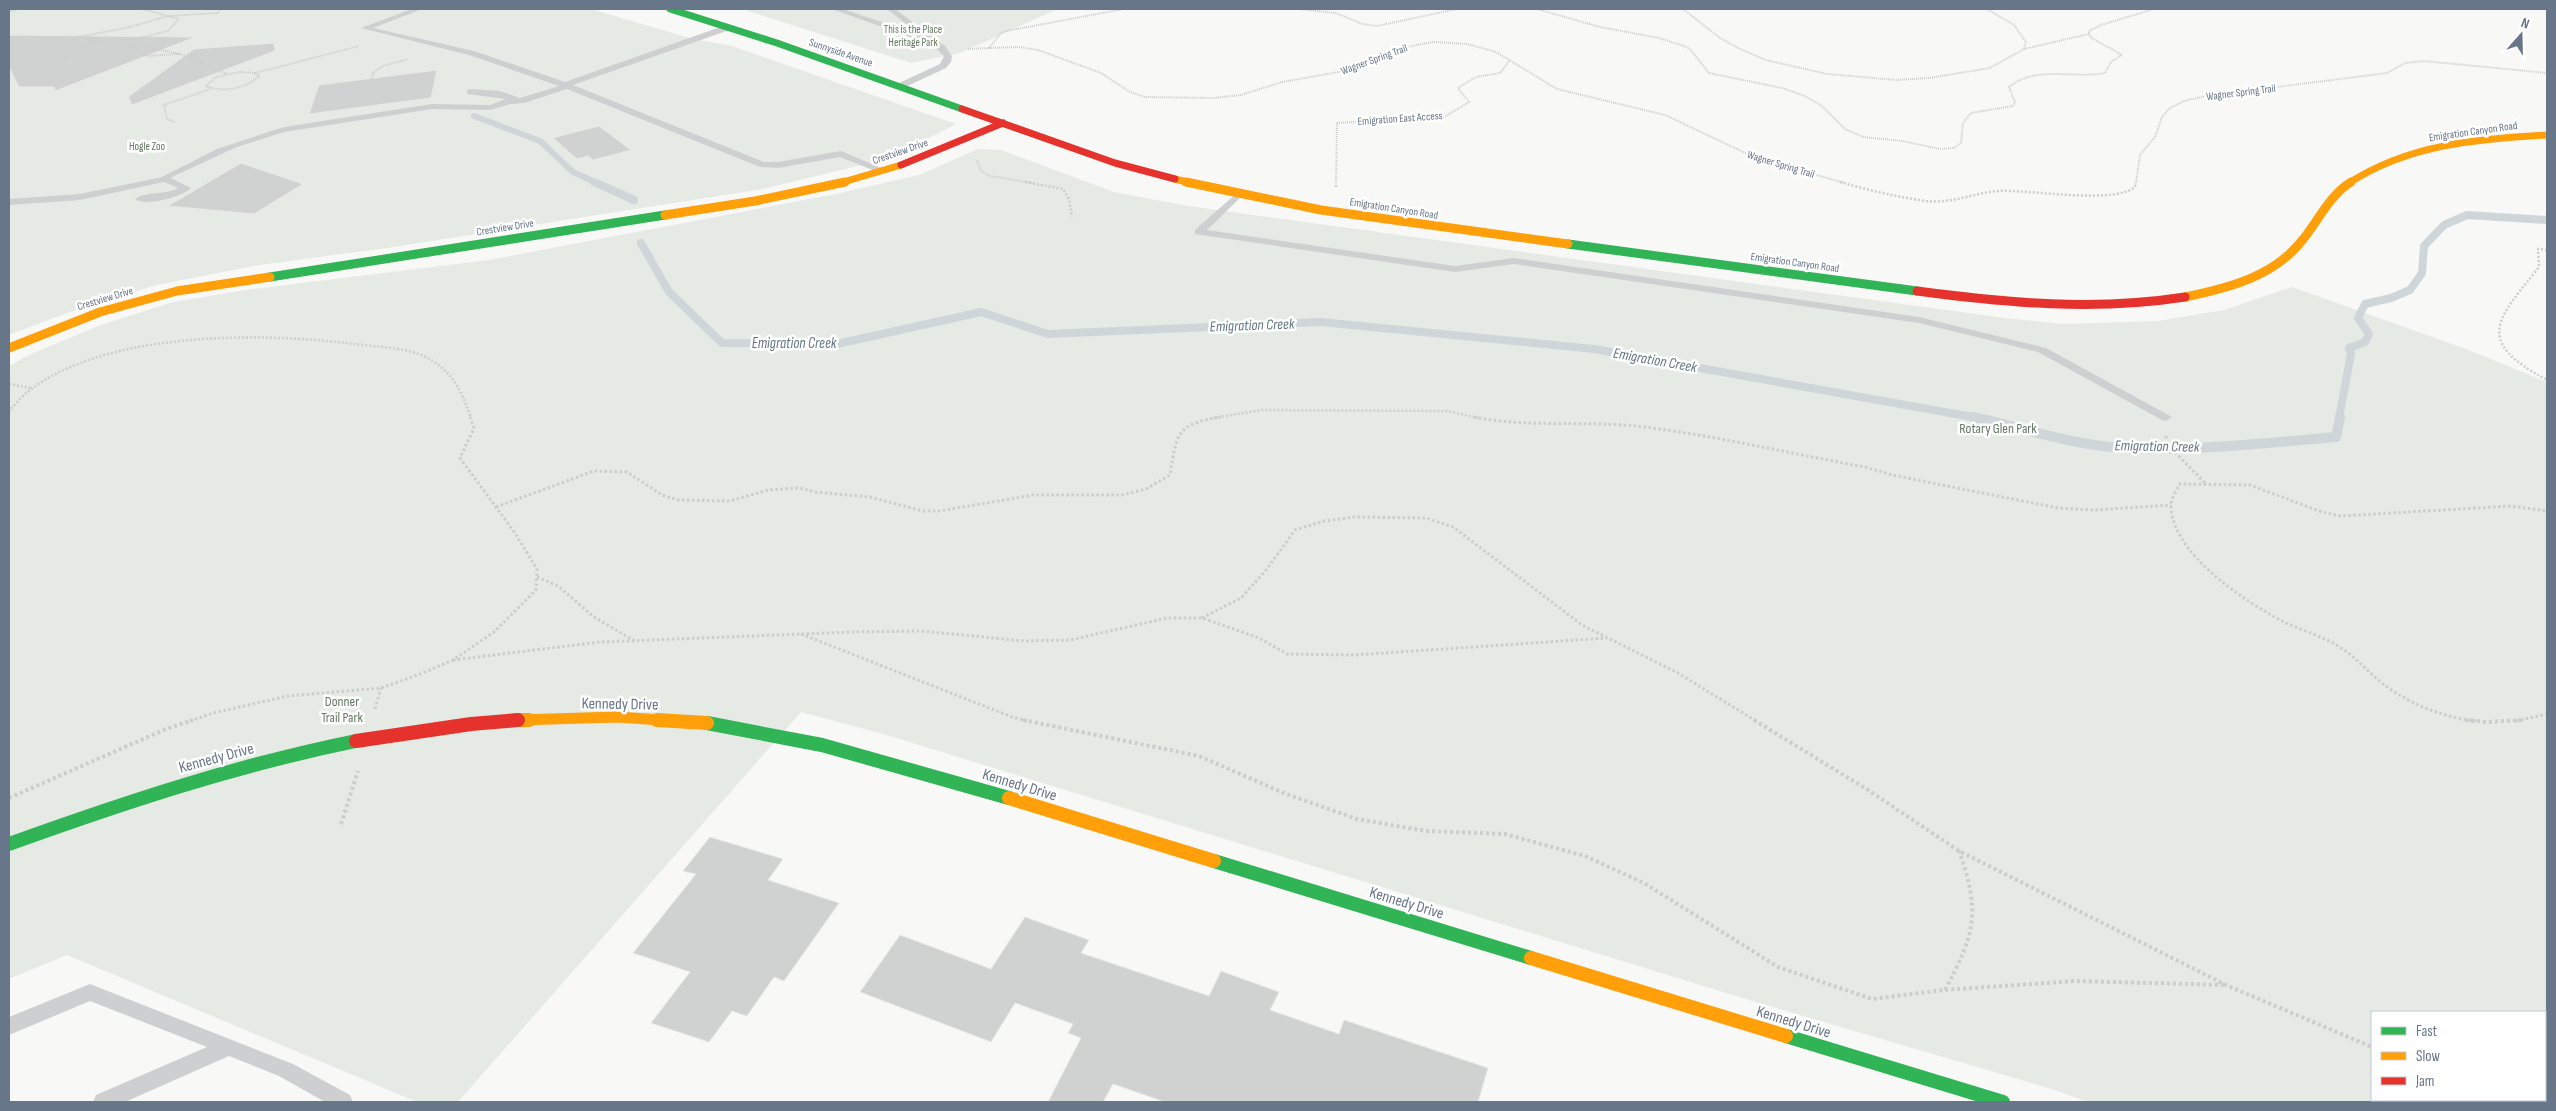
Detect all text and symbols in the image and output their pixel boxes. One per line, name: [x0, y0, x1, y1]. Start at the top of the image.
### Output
north arrow: [2496, 10, 2546, 60]
text: N: [2519, 14, 2532, 33]
park label: This is the Place Heritage Park: [884, 23, 942, 49]
street label: Sunnyside Avenue: [807, 35, 874, 69]
street label: Wagner Spring Trail: [1339, 41, 1409, 78]
street label: Wagner Spring Trail: [2206, 82, 2276, 103]
street label: Emigration East Access: [1357, 109, 1443, 128]
street label: Emigration Canyon Road: [2428, 119, 2519, 144]
street label: Crestview Drive: [871, 136, 930, 167]
park label: Hogle Zoo: [129, 140, 166, 153]
street label: Wagner Spring Trail: [1746, 148, 1816, 181]
street label: Emigration Canyon Road: [1349, 195, 1439, 222]
street label: Crestview Drive: [475, 217, 535, 238]
street label: Emigration Canyon Road: [1750, 250, 1840, 275]
street label: Crestview Drive: [76, 284, 135, 313]
water label: Emigration Creek: [1209, 315, 1295, 336]
water label: Emigration Creek: [752, 334, 837, 353]
water label: Emigration Creek: [1612, 344, 1699, 377]
park label: Rotary Glen Park: [1959, 420, 2037, 437]
water label: Emigration Creek: [2114, 436, 2200, 457]
park label: Donner Trail Park: [321, 693, 364, 726]
street label: Kennedy Drive: [581, 694, 659, 715]
street label: Kennedy Drive: [177, 739, 256, 778]
street label: Kennedy Drive: [980, 765, 1059, 806]
street label: Kennedy Drive: [1367, 883, 1446, 924]
street label: Kennedy Drive: [1754, 1002, 1833, 1043]
legend: [2371, 1011, 2546, 1101]
text: Fast: [2416, 1022, 2438, 1041]
text: Slow: [2416, 1047, 2440, 1066]
text: Jam: [2415, 1072, 2434, 1091]

